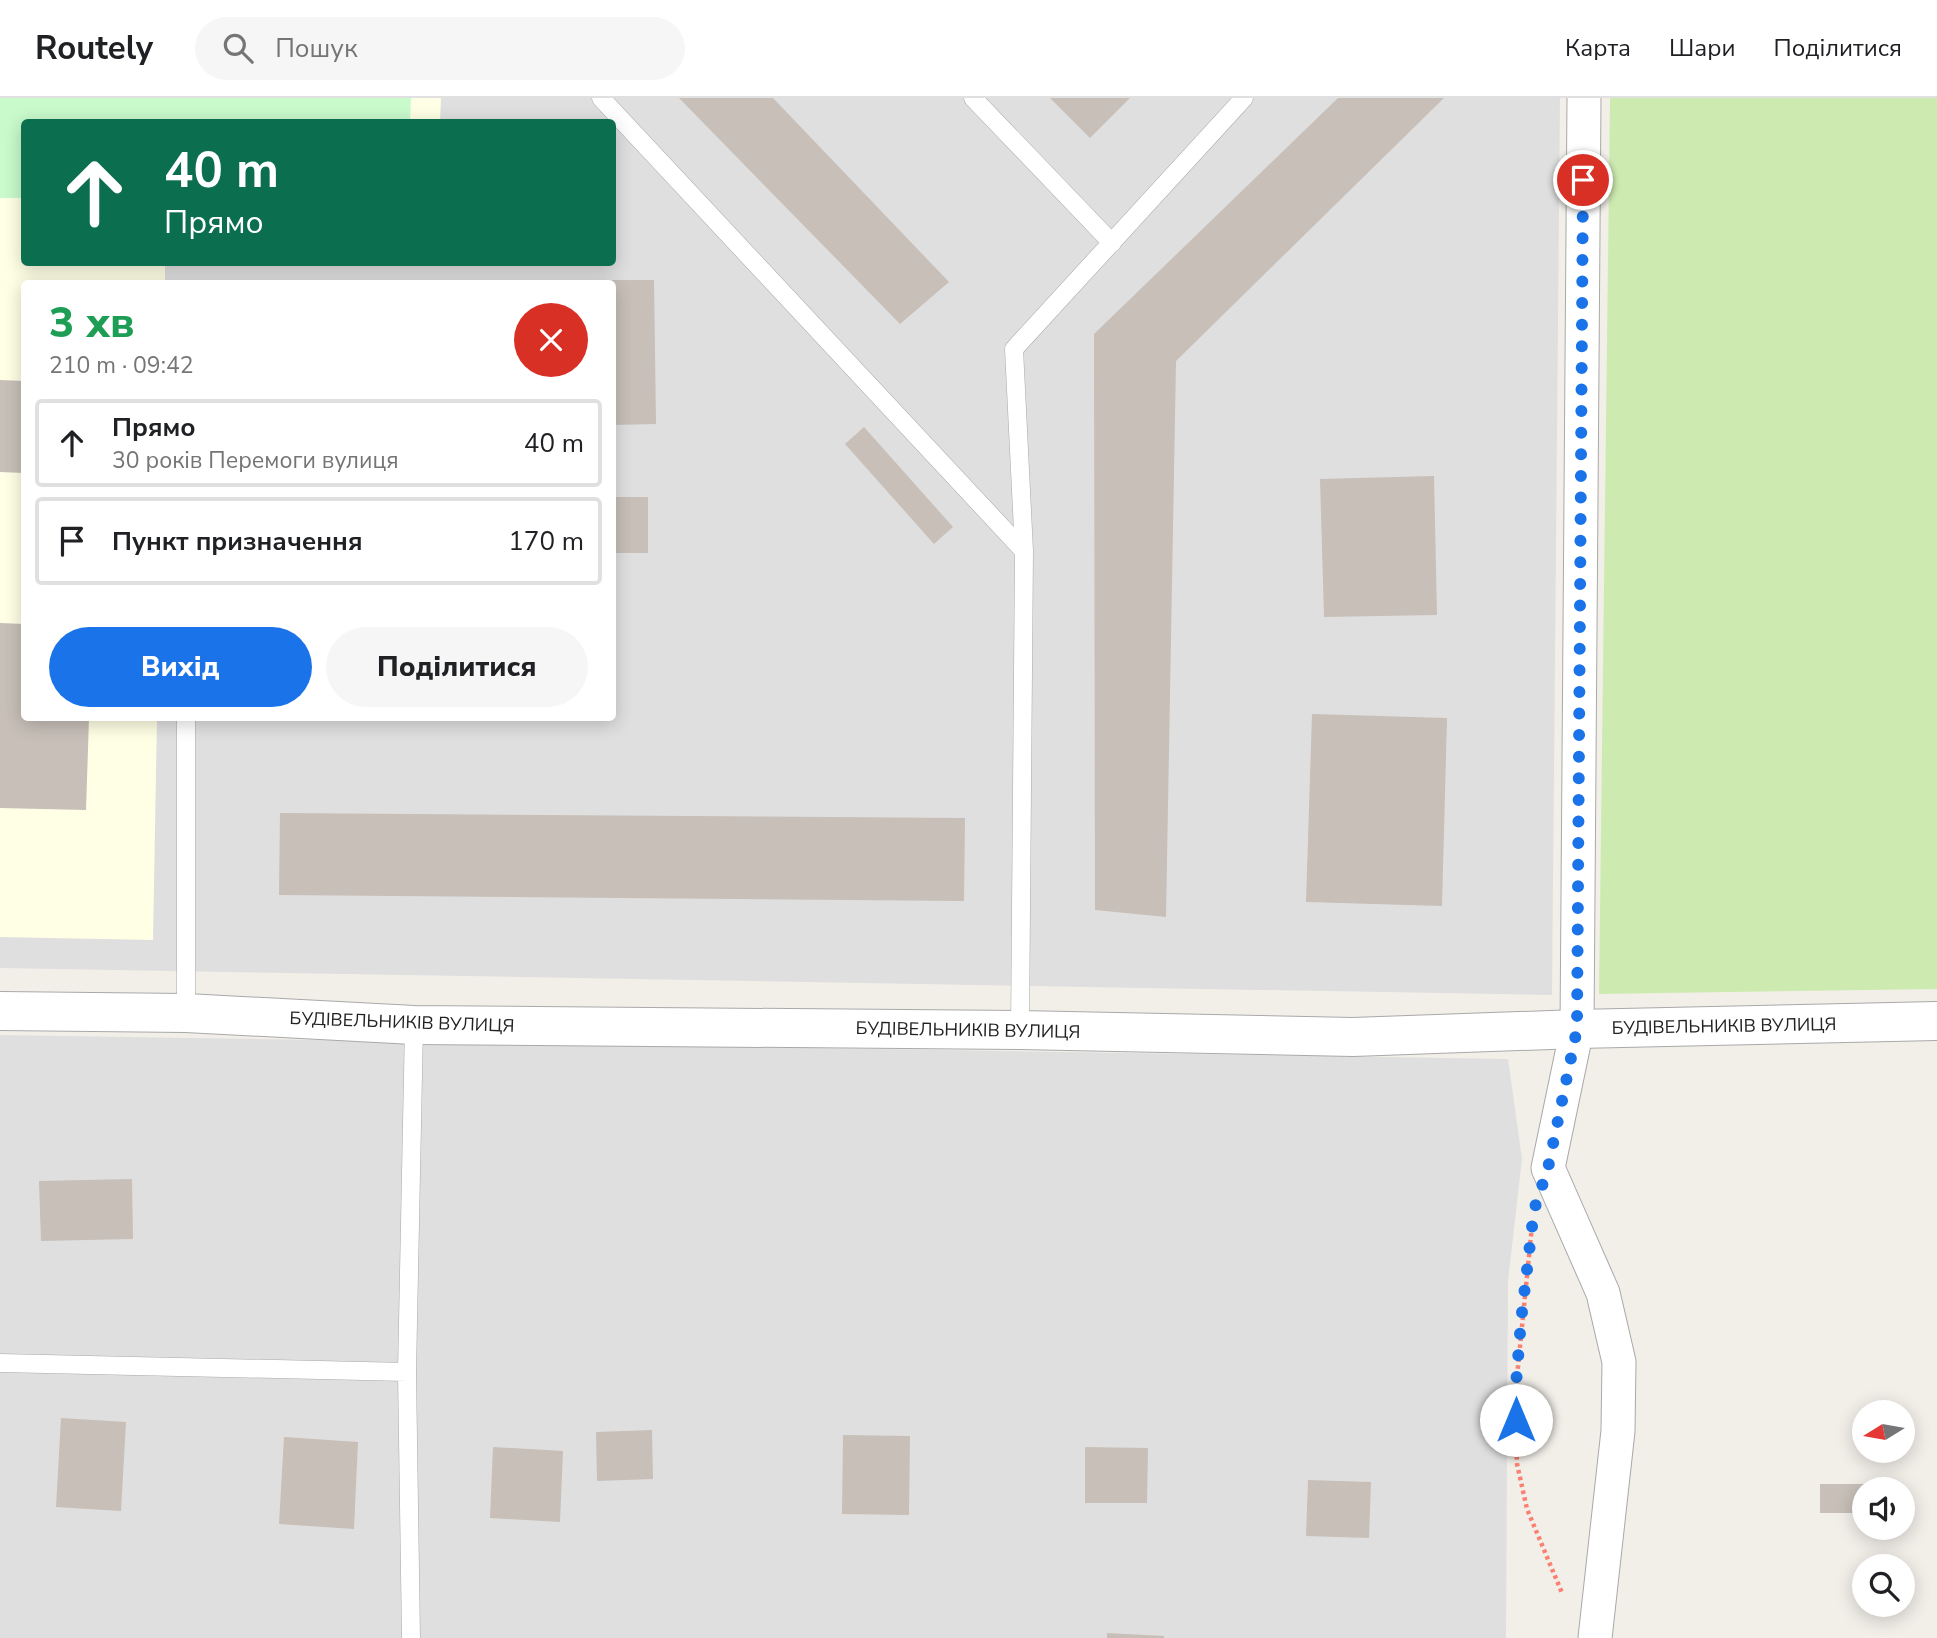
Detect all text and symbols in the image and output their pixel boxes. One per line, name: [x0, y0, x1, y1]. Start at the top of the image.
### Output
search box: [195, 17, 685, 80]
text: Routely: [35, 26, 153, 71]
icon: search: [219, 29, 257, 67]
text: Пошук: [275, 31, 358, 66]
text: Карта: [1565, 32, 1631, 64]
text: Шари: [1669, 32, 1736, 64]
text: Поділитися: [1774, 32, 1902, 64]
text: 40 m: [164, 137, 279, 204]
icon: ahead: [49, 147, 140, 238]
pin: [1553, 150, 1613, 210]
icon: arrive: [1564, 161, 1602, 199]
text: Прямо: [164, 201, 264, 244]
text: 3 хв: [49, 295, 134, 352]
button: close: [514, 303, 588, 377]
text: 210 m · 09:42: [49, 350, 194, 381]
text: Прямо: [112, 410, 196, 445]
icon: ahead: [53, 424, 91, 462]
text: 40 m: [524, 426, 584, 461]
text: 30 років Перемоги вулиця: [112, 445, 399, 476]
icon: arrive: [53, 522, 91, 560]
text: Пункт призначення: [112, 524, 363, 559]
text: 170 m: [508, 524, 584, 559]
button: Вихід: [49, 627, 312, 707]
button: Поділитися: [326, 627, 588, 707]
street label: БУДІВЕЛЬНИКІВ ВУЛИЦЯ: [289, 1006, 515, 1038]
street label: БУДІВЕЛЬНИКІВ ВУЛИЦЯ: [1611, 1012, 1837, 1040]
street label: БУДІВЕЛЬНИКІВ ВУЛИЦЯ: [855, 1016, 1081, 1044]
position arrow: [1479, 1383, 1553, 1457]
north arrow: [1852, 1400, 1914, 1463]
map controls: [1852, 1400, 1915, 1617]
button: sound: [1852, 1477, 1915, 1540]
button: search: [1852, 1554, 1915, 1617]

